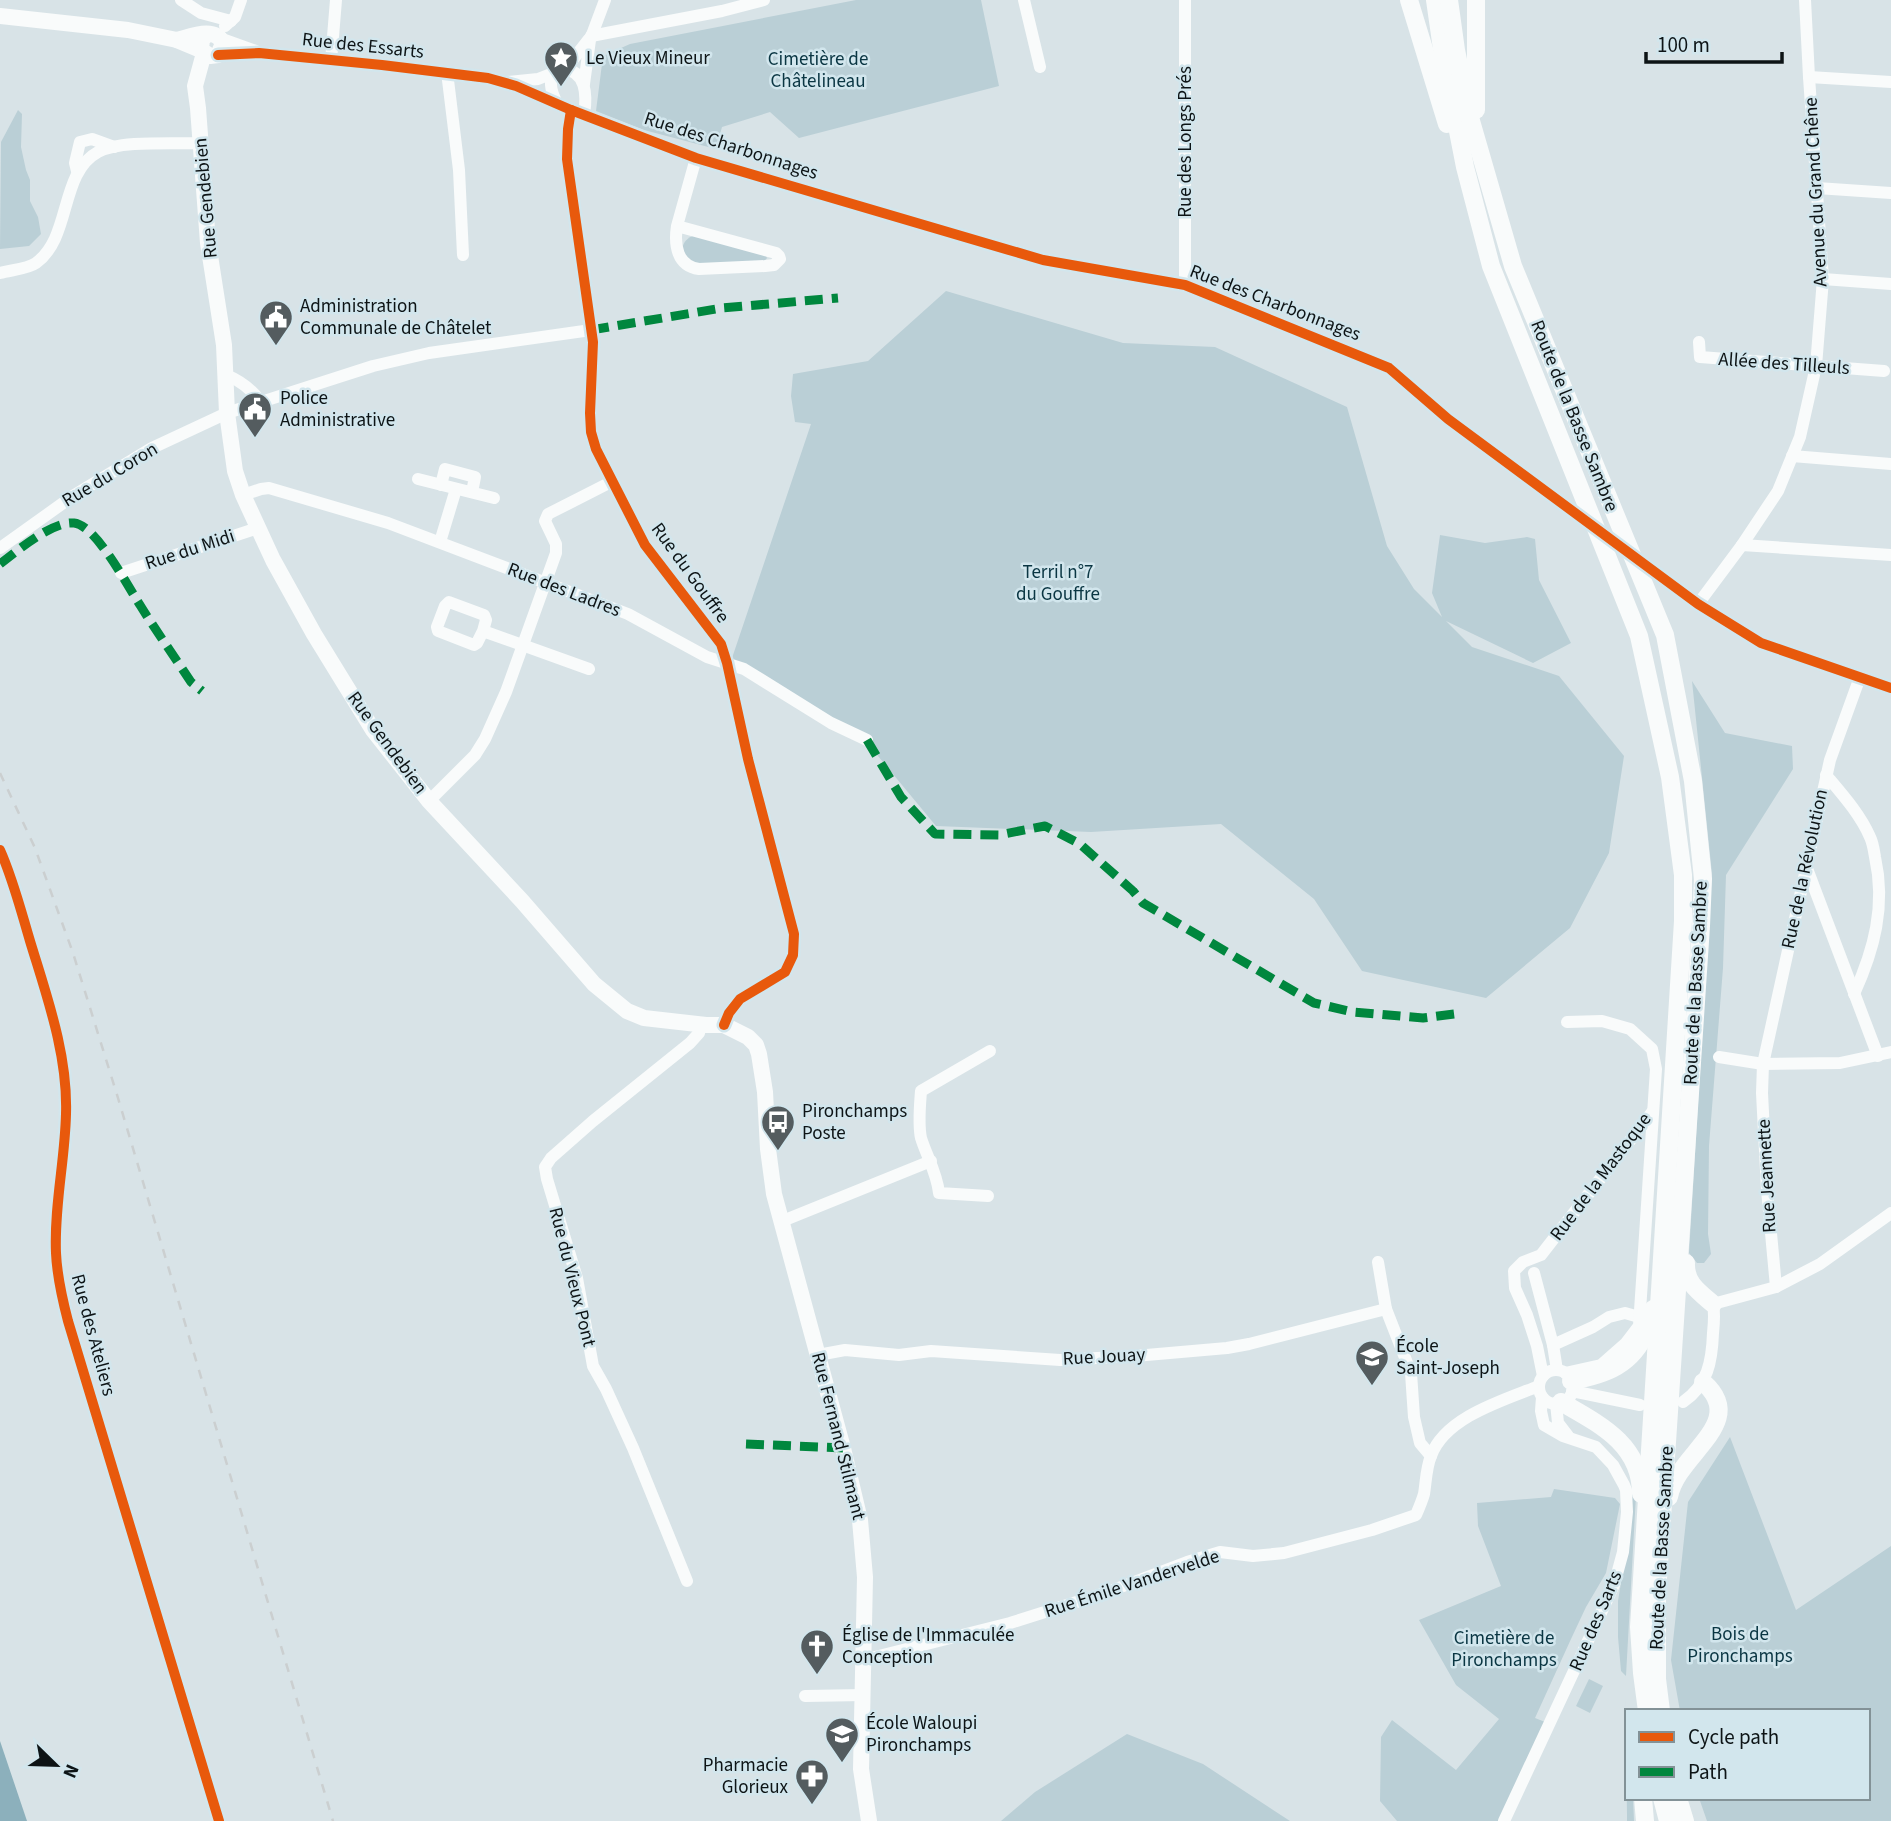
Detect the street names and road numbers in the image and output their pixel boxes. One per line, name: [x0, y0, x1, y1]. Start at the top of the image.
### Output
street label: Rue des Essarts: [301, 26, 425, 66]
street label: Rue des Longs Prés: [1172, 66, 1199, 218]
street label: Avenue du Grand Chêne: [1798, 97, 1834, 287]
street label: Rue des Charbonnages: [641, 105, 821, 187]
street label: Rue Gendebien: [187, 137, 225, 259]
street label: Rue des Charbonnages: [1186, 258, 1365, 348]
street label: Route de la Basse Sambre: [1523, 316, 1625, 516]
street label: Allée des Tilleuls: [1717, 346, 1851, 382]
street label: Rue du Coron: [57, 436, 163, 514]
street label: Rue du Gouffre: [644, 517, 736, 629]
street label: Rue du Midi: [142, 523, 238, 577]
street label: Rue des Ladres: [503, 556, 625, 624]
street label: Rue Gendebien: [341, 686, 433, 800]
street label: Rue de la Révolution: [1775, 787, 1835, 951]
street label: Route de la Basse Sambre: [1677, 880, 1715, 1086]
street label: Rue de la Mastoque: [1544, 1107, 1658, 1247]
street label: Rue Jeannette: [1751, 1118, 1783, 1234]
street label: Rue du Vieux Pont: [542, 1204, 603, 1350]
street label: Rue des Ateliers: [64, 1271, 122, 1399]
street label: Rue Jouay: [1062, 1341, 1146, 1373]
street label: Rue Fernand Stilmant: [804, 1349, 872, 1523]
street label: Route de la Basse Sambre: [1643, 1445, 1681, 1651]
street label: Rue Émile Vandervelde: [1041, 1543, 1223, 1625]
street label: Rue des Sarts: [1563, 1567, 1629, 1675]

